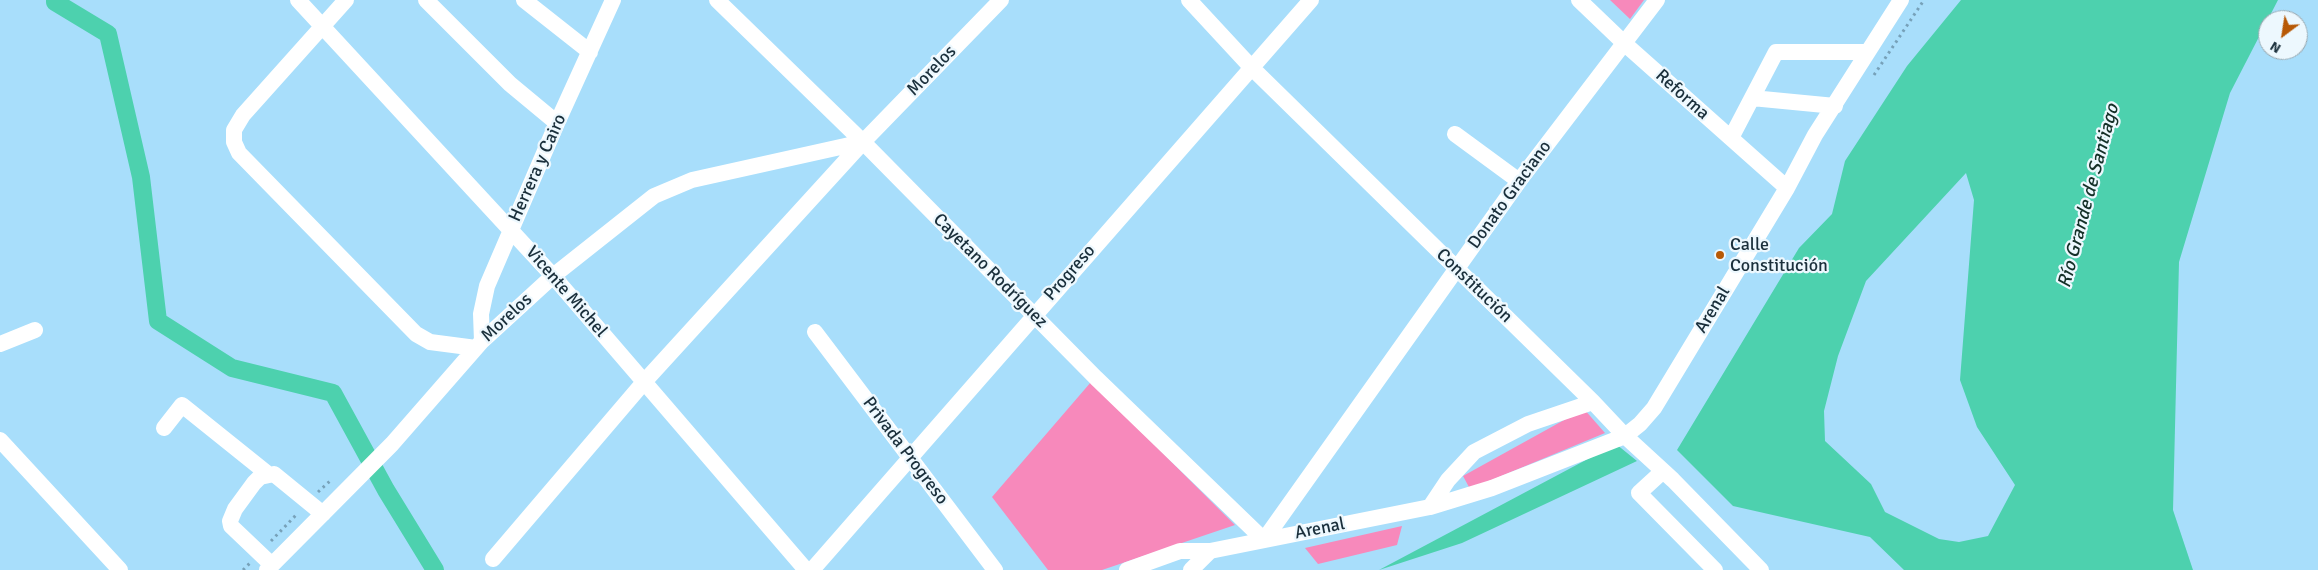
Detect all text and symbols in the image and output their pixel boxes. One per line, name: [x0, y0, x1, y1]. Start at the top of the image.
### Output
north arrow: [2258, 10, 2308, 60]
text: N: [2267, 38, 2284, 57]
street label: Morelos: [903, 41, 961, 101]
street label: Reforma: [1651, 65, 1713, 125]
water label: Río Grande de Santiago: [2054, 102, 2124, 290]
street label: Herrera y Cairo: [505, 111, 571, 225]
street label: Donato Graciano: [1464, 137, 1556, 253]
street label: Cayetano Rodríguez: [928, 209, 1052, 333]
place label: Calle Constitución: [1730, 234, 1828, 276]
street label: Progreso: [1040, 240, 1100, 306]
street label: Vicente Michel: [521, 242, 611, 342]
street label: Constitución: [1431, 244, 1517, 328]
marker: Calle Constitución: [1714, 249, 1726, 261]
street label: Arenal: [1691, 283, 1735, 337]
street label: Morelos: [477, 289, 537, 347]
street label: Privada Progreso: [858, 393, 952, 509]
street label: Arenal: [1293, 514, 1347, 544]

